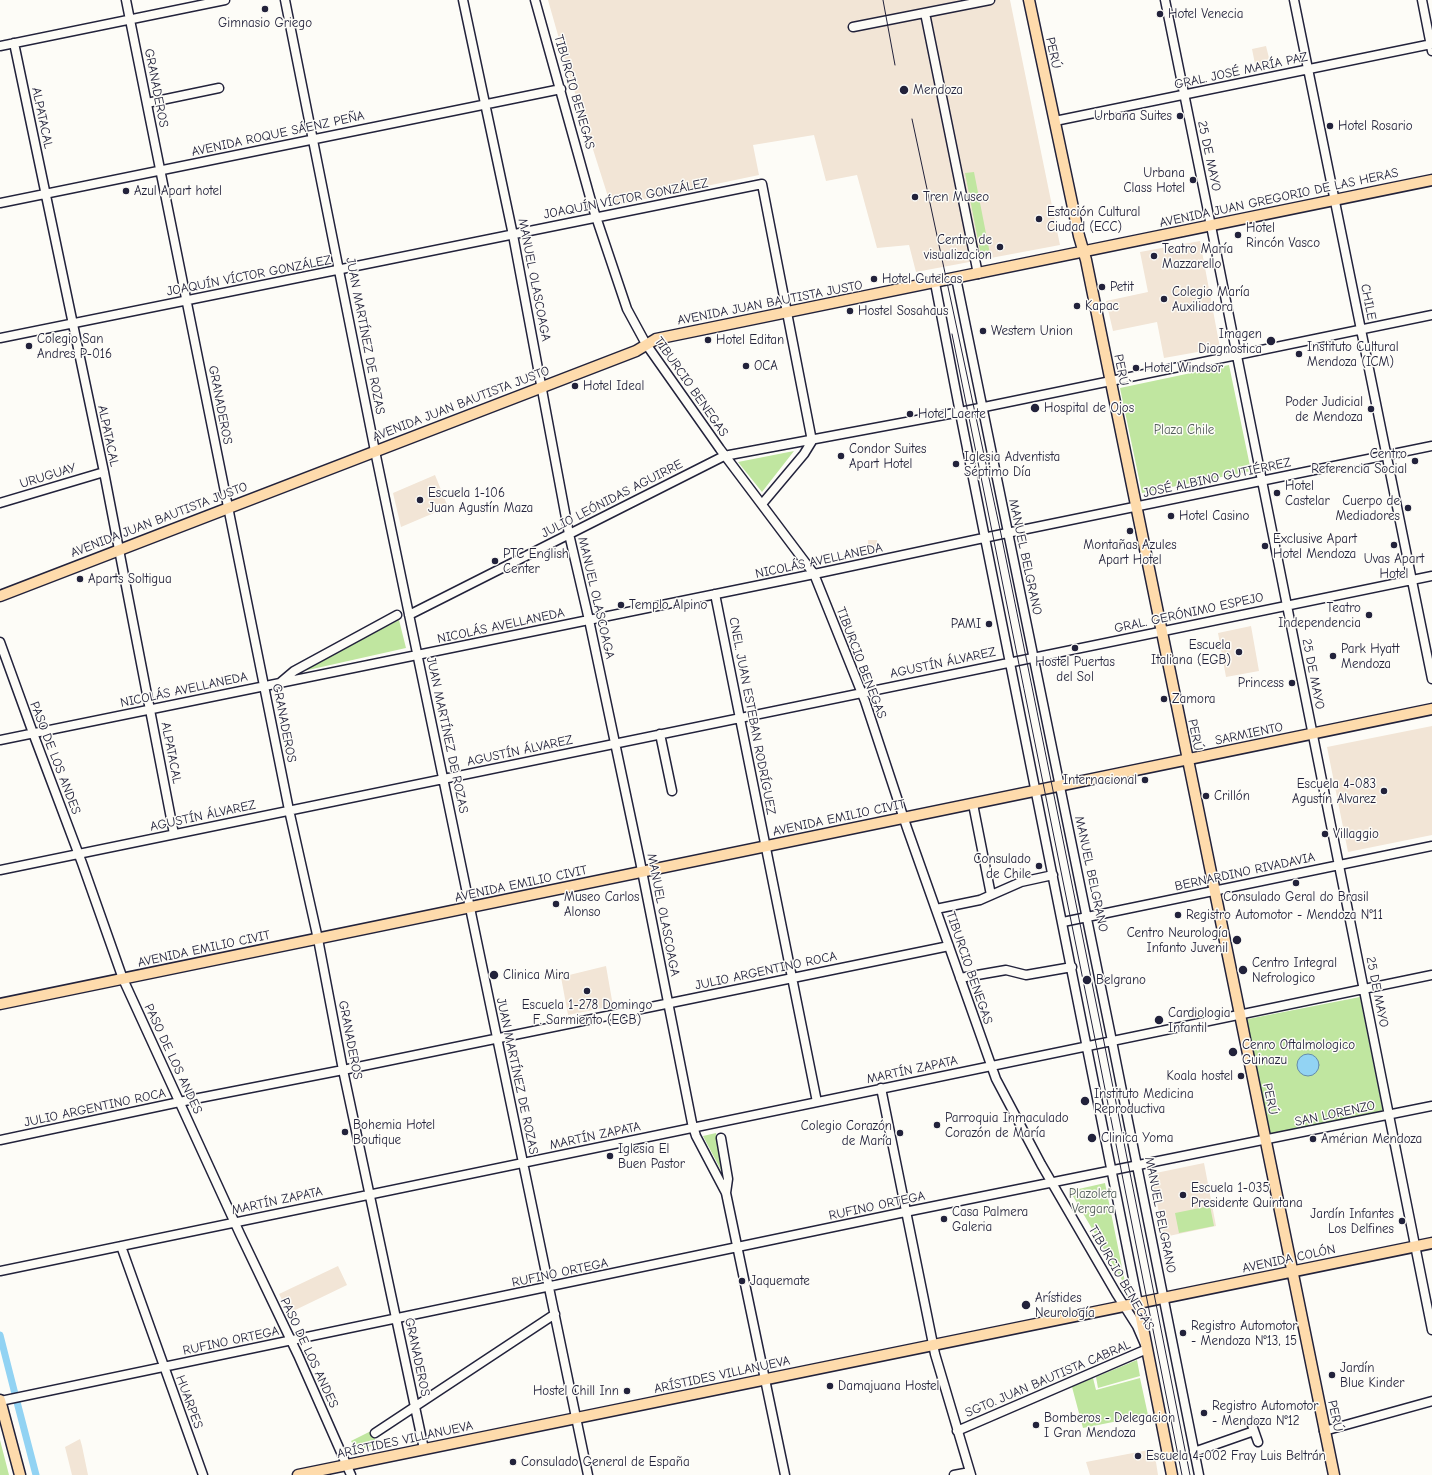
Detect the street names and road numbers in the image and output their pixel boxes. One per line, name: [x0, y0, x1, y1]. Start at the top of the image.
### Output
street label: TIBURCIO BENEGAS: [550, 33, 598, 151]
street label: PERÚ: [1042, 36, 1064, 70]
street label: GRANADEROS: [141, 47, 171, 129]
street label: GRAL. JOSÉ MARÍA PAZ: [1173, 49, 1309, 93]
street label: ALPATACAL: [28, 86, 56, 150]
street label: AVENIDA ROQUE SÁENZ PEÑA: [190, 108, 366, 160]
street label: 25 DE MAYO: [1194, 119, 1224, 193]
street label: AVENIDA JUAN GREGORIO DE LAS HERAS: [1158, 165, 1400, 231]
street label: JOAQUÍN VÍCTOR GONZÁLEZ: [542, 175, 710, 223]
street label: MANUEL OLASCOAGA: [514, 217, 554, 343]
street label: JOAQUÍN VÍCTOR GONZÁLEZ: [165, 252, 333, 300]
street label: JUAN MARTÍNEZ DE ROZAS: [342, 256, 388, 416]
street label: AVENIDA JUAN BAUTISTA JUSTO: [676, 277, 864, 329]
street label: CHILE: [1357, 282, 1379, 322]
street label: TIBURCIO BENEGAS: [651, 334, 731, 440]
street label: PERÚ: [1110, 353, 1132, 387]
street label: AVENIDA JUAN BAUTISTA JUSTO: [370, 363, 552, 445]
street label: GRANADEROS: [205, 364, 235, 446]
street label: ALPATACAL: [94, 404, 122, 468]
street label: JOSÉ ALBINO GUTIÉRREZ: [1142, 455, 1292, 501]
street label: JULIO LEÓNIDAS AGUIRRE: [539, 457, 685, 541]
street label: URUGUAY: [18, 460, 78, 492]
street label: AVENIDA JUAN BAUTISTA JUSTO: [68, 479, 250, 561]
street label: MANUEL BELGRANO: [1005, 498, 1045, 616]
street label: MANUEL OLASCOAGA: [574, 535, 618, 661]
street label: NICOLÁS AVELLANEDA: [754, 540, 884, 582]
street label: GRAL. GERÓNIMO ESPEJO: [1113, 590, 1265, 636]
street label: NICOLÁS AVELLANEDA: [436, 605, 566, 647]
street label: TIBURCIO BENEGAS: [833, 605, 889, 721]
street label: CNEL. JUAN ESTEBAN RODRÍGUEZ: [725, 616, 779, 816]
street label: 25 DE MAYO: [1299, 637, 1327, 711]
street label: AGUSTÍN ÁLVAREZ: [889, 644, 997, 682]
street label: JUAN MARTÍNEZ DE ROZAS: [423, 655, 471, 815]
street label: NICOLÁS AVELLANEDA: [119, 669, 249, 711]
street label: GRANADEROS: [269, 682, 299, 764]
street label: PASO DE LOS ANDES: [26, 699, 84, 817]
street label: PERÚ: [1184, 718, 1206, 752]
street label: SARMIENTO: [1213, 719, 1285, 749]
street label: ALPATACAL: [157, 721, 185, 785]
street label: AGUSTÍN ÁLVAREZ: [466, 732, 574, 770]
street label: AVENIDA EMILIO CIVIT: [771, 796, 907, 840]
street label: AGUSTÍN ÁLVAREZ: [149, 797, 257, 835]
street label: MANUEL BELGRANO: [1071, 815, 1111, 933]
street label: BERNARDINO RIVADAVIA: [1173, 850, 1317, 894]
street label: MANUEL OLASCOAGA: [643, 852, 683, 978]
street label: AVENIDA EMILIO CIVIT: [453, 862, 589, 906]
street label: TIBURCIO BENEGAS: [942, 910, 996, 1026]
street label: AVENIDA EMILIO CIVIT: [136, 927, 272, 971]
street label: JULIO ARGENTINO ROCA: [694, 948, 838, 994]
street label: 25 DE MAYO: [1363, 955, 1391, 1029]
street label: JUAN MARTÍNEZ DE ROZAS: [493, 996, 541, 1156]
street label: GRANADEROS: [335, 999, 365, 1081]
street label: PASO DE LOS ANDES: [141, 1001, 205, 1117]
street label: MARTÍN ZAPATA: [865, 1053, 959, 1087]
street label: PERÚ: [1259, 1082, 1281, 1116]
street label: JULIO ARGENTINO ROCA: [23, 1085, 167, 1131]
street label: SAN LORENZO: [1293, 1098, 1377, 1130]
street label: MARTÍN ZAPATA: [548, 1119, 642, 1153]
street label: MANUEL BELGRANO: [1141, 1156, 1179, 1274]
street label: MARTÍN ZAPATA: [230, 1184, 324, 1218]
street label: RUFINO ORTEGA: [827, 1188, 927, 1224]
street label: TIBURCIO BENEGAS: [1085, 1223, 1157, 1333]
street label: AVENIDA COLÓN: [1241, 1242, 1337, 1276]
street label: RUFINO ORTEGA: [510, 1255, 610, 1291]
street label: PASO DE LOS ANDES: [277, 1295, 341, 1411]
street label: GRANADEROS: [401, 1316, 433, 1398]
street label: RUFINO ORTEGA: [181, 1323, 281, 1359]
street label: SGTO. JUAN BAUTISTA CABRAL: [963, 1337, 1133, 1421]
street label: ARÍSTIDES VILLANUEVA: [653, 1353, 791, 1397]
street label: HUARPES: [172, 1373, 206, 1431]
street label: PERÚ: [1324, 1399, 1346, 1433]
street label: ARÍSTIDES VILLANUEVA: [336, 1418, 474, 1462]

